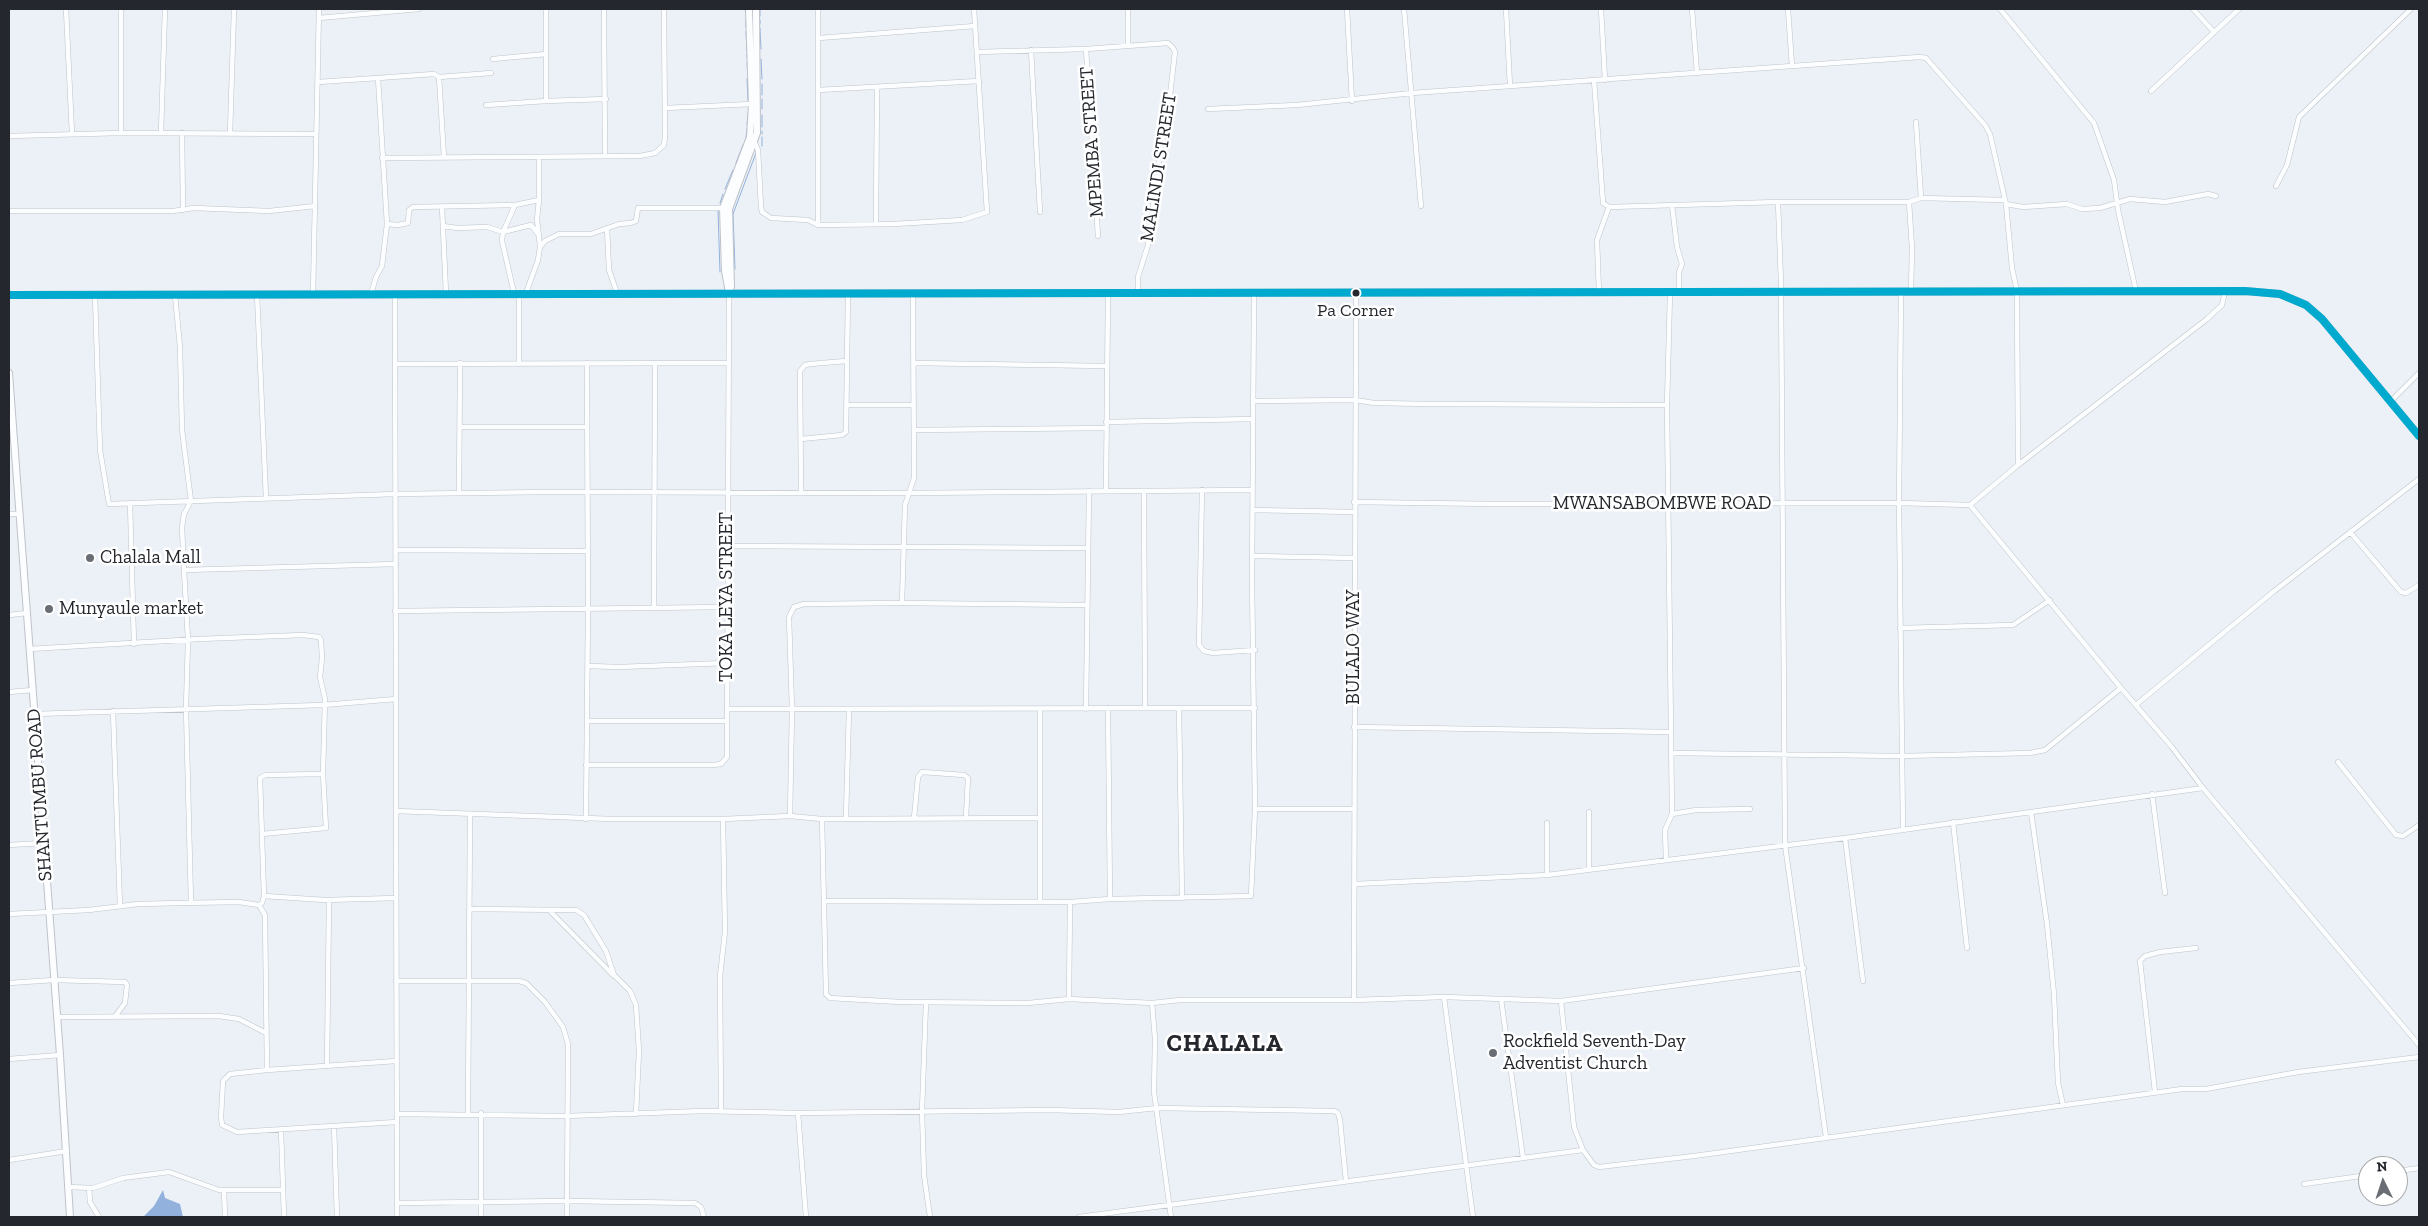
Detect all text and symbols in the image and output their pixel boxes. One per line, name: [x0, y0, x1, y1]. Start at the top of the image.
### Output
street label: MPEMBA STREET: [1075, 66, 1109, 218]
street label: MALINDI STREET: [1136, 91, 1182, 243]
marker: Pa Corner: [1351, 288, 1361, 298]
place label: Pa Corner: [1317, 300, 1395, 322]
street label: MWANSABOMBWE ROAD: [1553, 493, 1771, 515]
street label: TOKA LEYA STREET: [716, 512, 738, 682]
place label: Chalala Mall: [100, 547, 201, 569]
marker: Chalala Mall: [84, 552, 96, 564]
street label: BULALO WAY: [1343, 589, 1365, 705]
place label: Munyaule market: [59, 598, 203, 620]
marker: Munyaule market: [43, 603, 55, 615]
street label: SHANTUMBU ROAD: [23, 708, 57, 882]
district label: CHALALA: [1166, 1030, 1284, 1058]
place label: Rockfield Seventh-Day Adventist Church: [1503, 1031, 1686, 1075]
marker: Rockfield Seventh-Day Adventist Church: [1487, 1047, 1499, 1059]
north arrow: [2358, 1156, 2408, 1206]
text: N: [2376, 1158, 2388, 1175]

